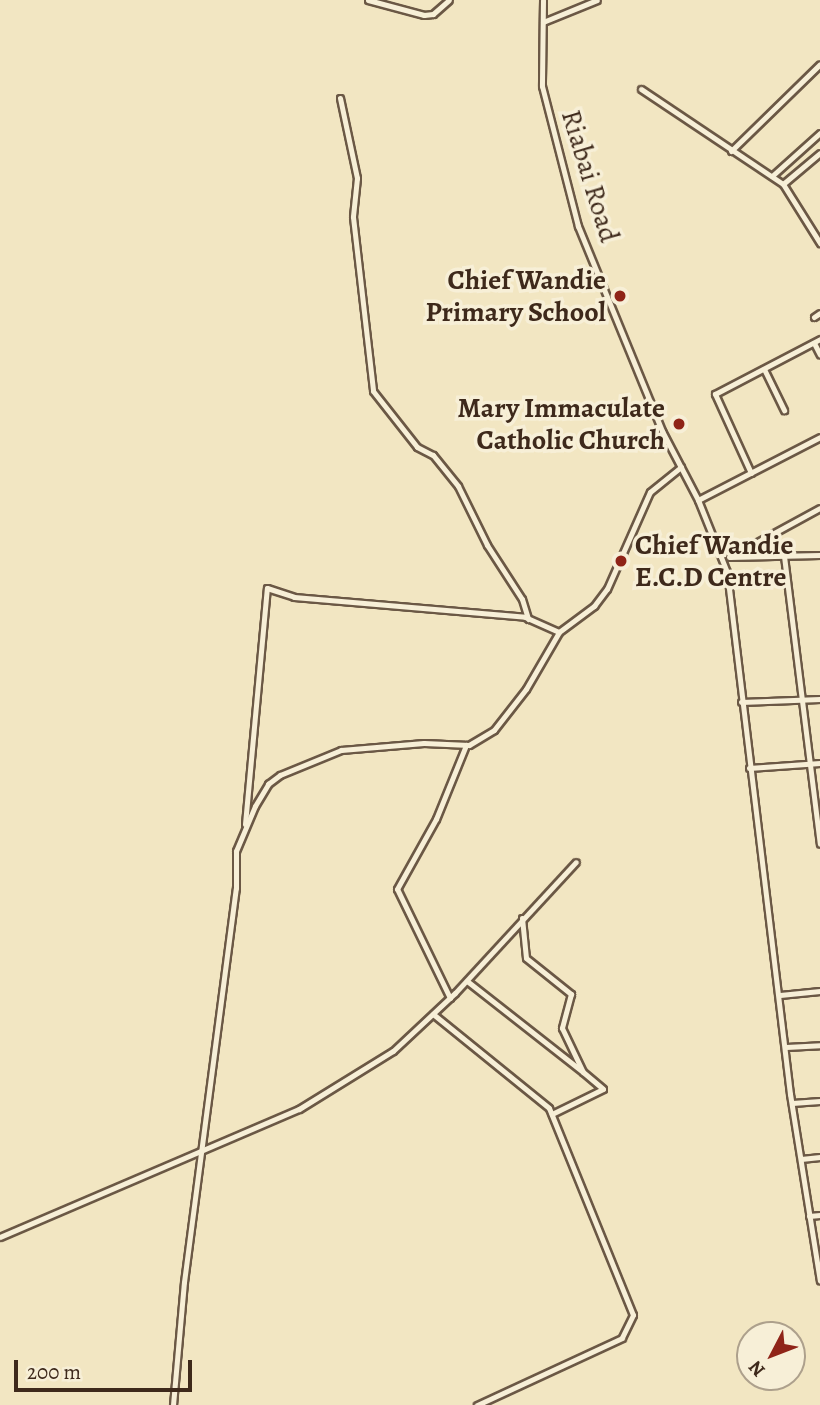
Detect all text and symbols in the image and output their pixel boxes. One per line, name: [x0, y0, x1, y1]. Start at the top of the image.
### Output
street label: Riabai Road: [554, 106, 626, 246]
place label: Chief Wandie Primary School: [425, 263, 606, 329]
marker: Chief Wandie Primary School: [612, 288, 628, 304]
place label: Mary Immaculate Catholic Church: [457, 391, 665, 457]
marker: Mary Immaculate Catholic Church: [671, 416, 687, 432]
place label: Chief Wandie E.C.D Centre: [635, 528, 793, 594]
marker: Chief Wandie E.C.D Centre: [613, 553, 629, 569]
north arrow: [736, 1321, 806, 1391]
scale bar: [18, 1346, 196, 1390]
text: N: [743, 1355, 771, 1383]
text: 200 m: [27, 1358, 81, 1386]

